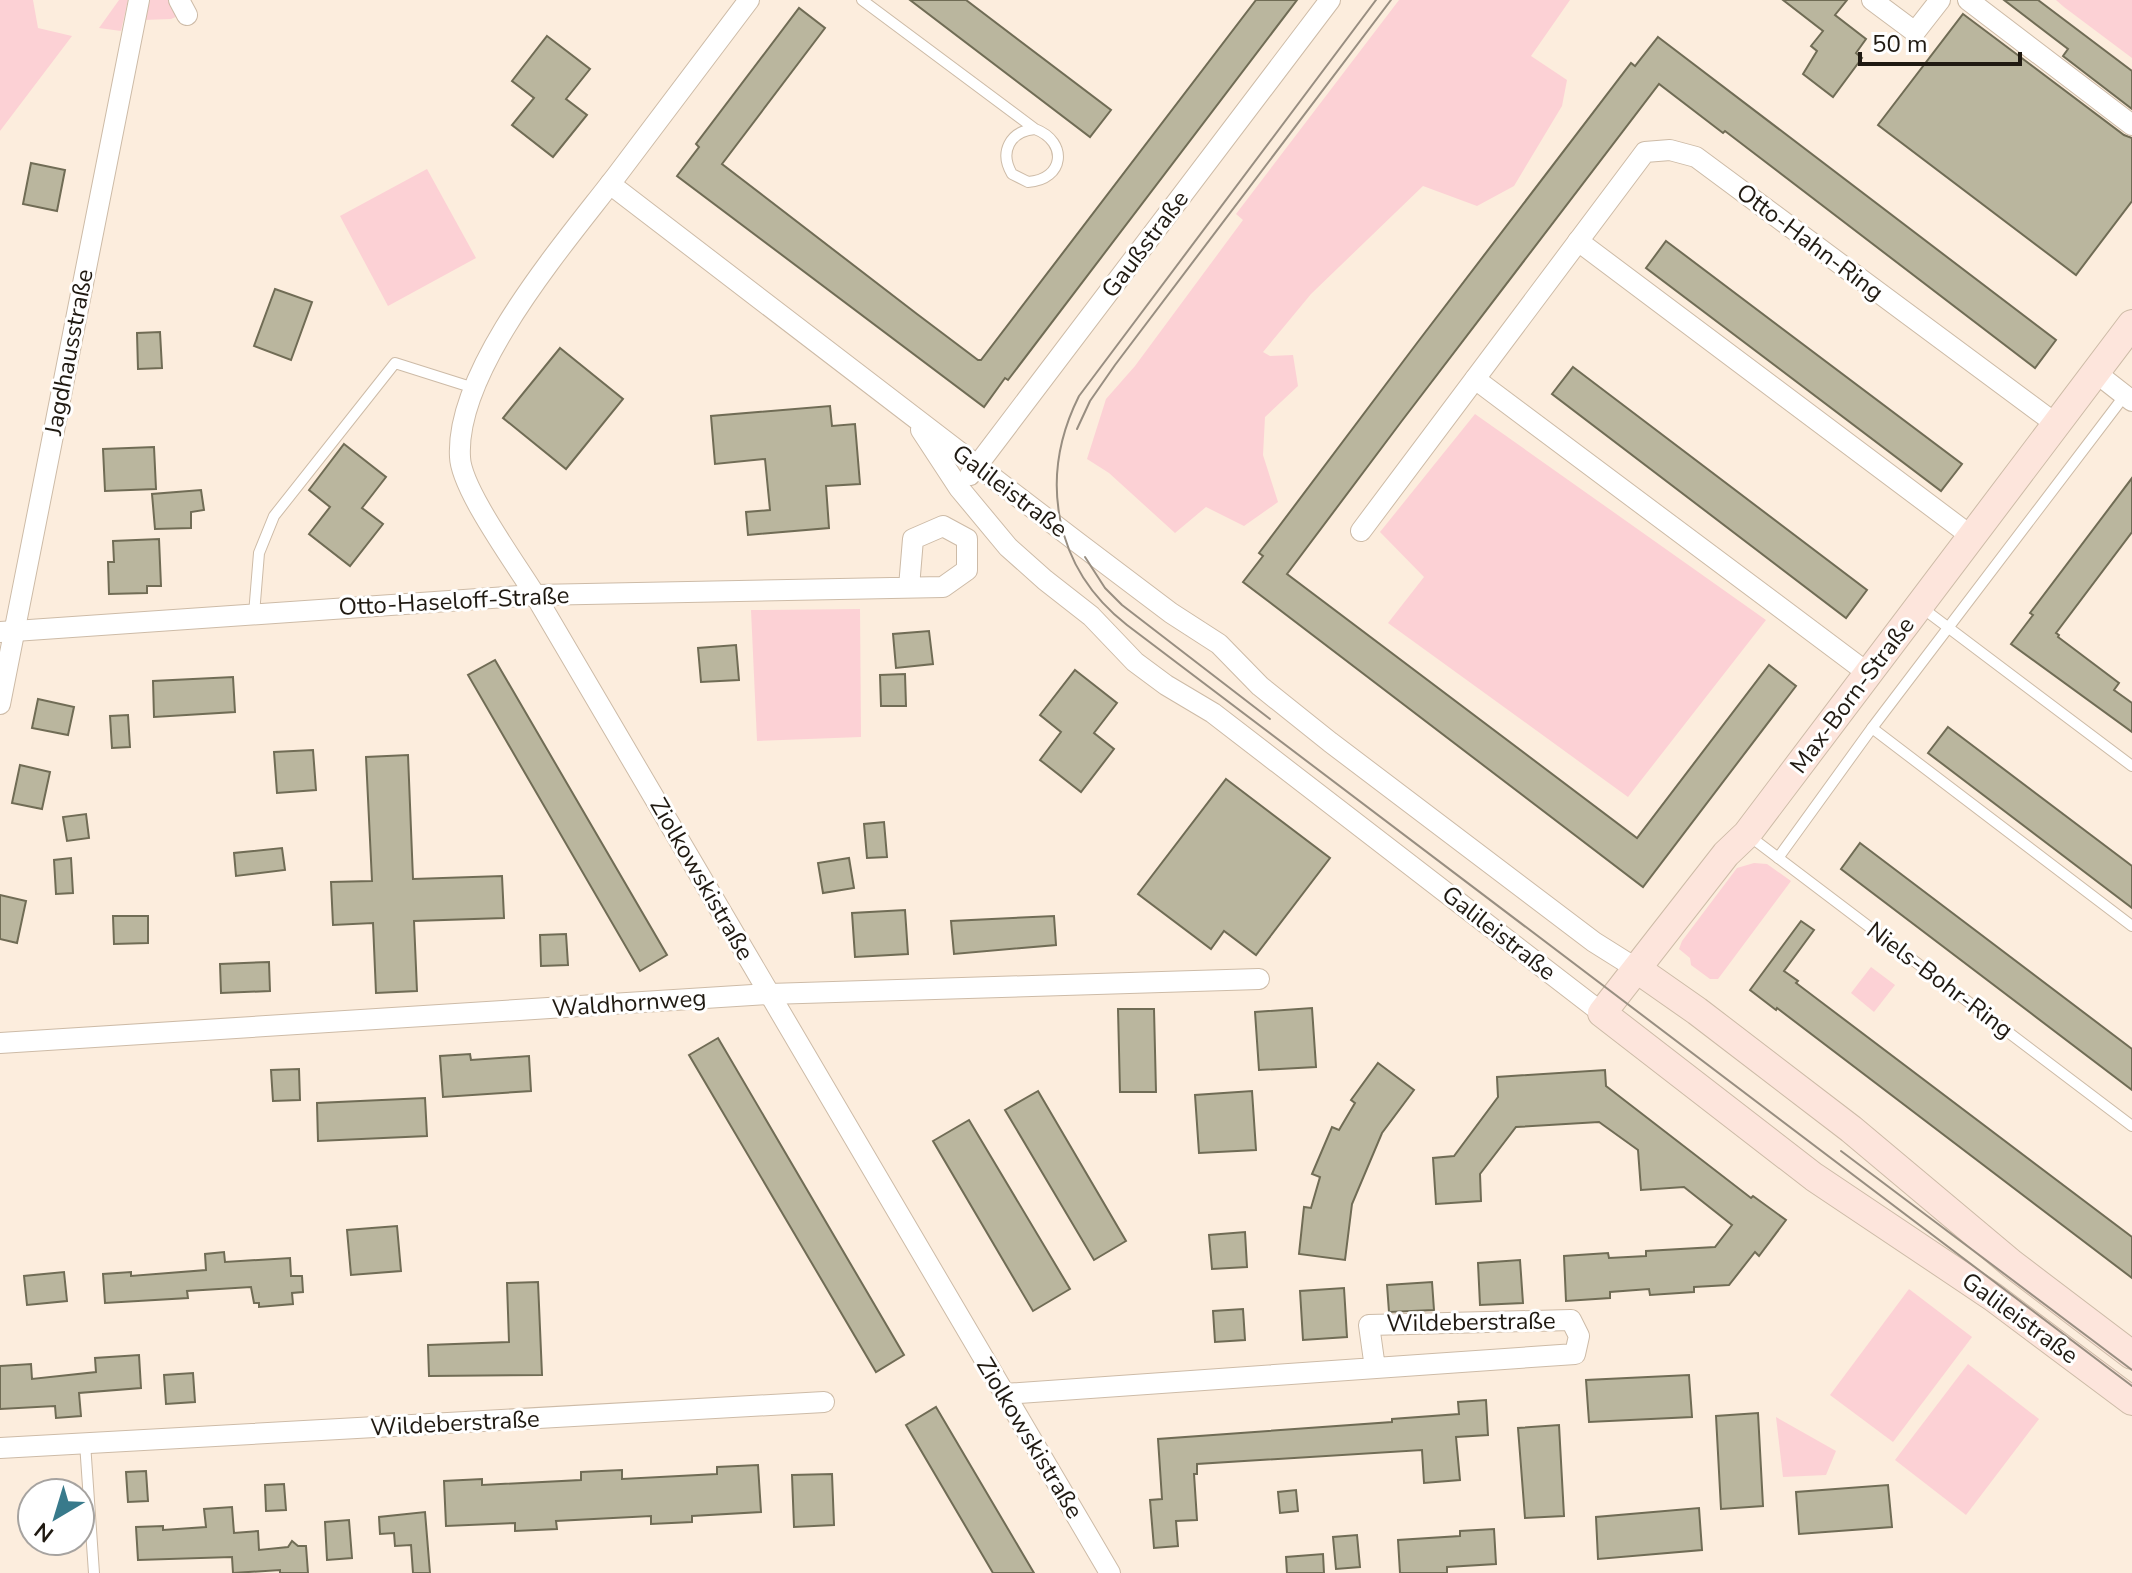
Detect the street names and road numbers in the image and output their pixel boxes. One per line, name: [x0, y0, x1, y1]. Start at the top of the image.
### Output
street label: Otto-Hahn-Ring: [1730, 176, 1890, 308]
street label: Gaußstraße: [1094, 184, 1196, 304]
street label: Jagdhausstraße: [37, 266, 101, 439]
street label: Galileistraße: [946, 437, 1074, 545]
street label: Otto-Haseloff-Straße: [338, 579, 570, 623]
street label: Max-Born-Straße: [1782, 610, 1922, 780]
street label: Ziolkowskistraße: [642, 792, 762, 966]
street label: Galileistraße: [1435, 878, 1563, 988]
street label: Niels-Bohr-Ring: [1860, 914, 2020, 1046]
street label: Waldhornweg: [551, 982, 707, 1024]
street label: Galileistraße: [1955, 1265, 2085, 1371]
street label: Wildeberstraße: [1386, 1305, 1556, 1339]
street label: Ziolkowskistraße: [969, 1351, 1091, 1525]
street label: Wildeberstraße: [370, 1403, 540, 1443]

